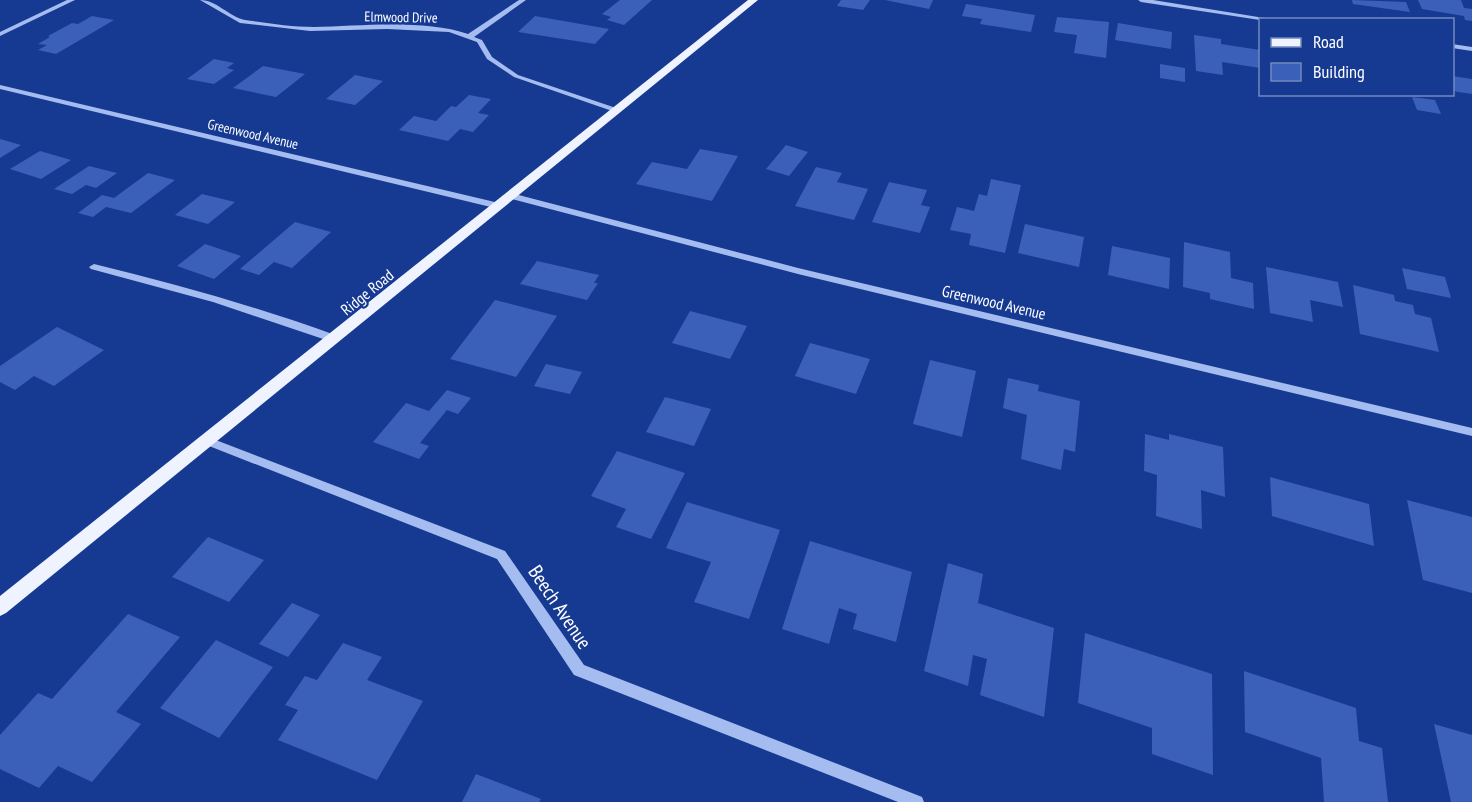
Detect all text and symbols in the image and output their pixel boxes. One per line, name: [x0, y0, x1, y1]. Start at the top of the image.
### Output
street label: Elmwood Drive: [364, 7, 438, 27]
legend: [1259, 18, 1454, 96]
text: Road: [1313, 30, 1344, 53]
text: Building: [1313, 60, 1365, 83]
street label: Greenwood Avenue: [206, 115, 300, 153]
street label: Ridge Road: [336, 265, 398, 319]
street label: Greenwood Avenue: [940, 280, 1048, 324]
street label: Beech Avenue: [522, 560, 598, 654]

